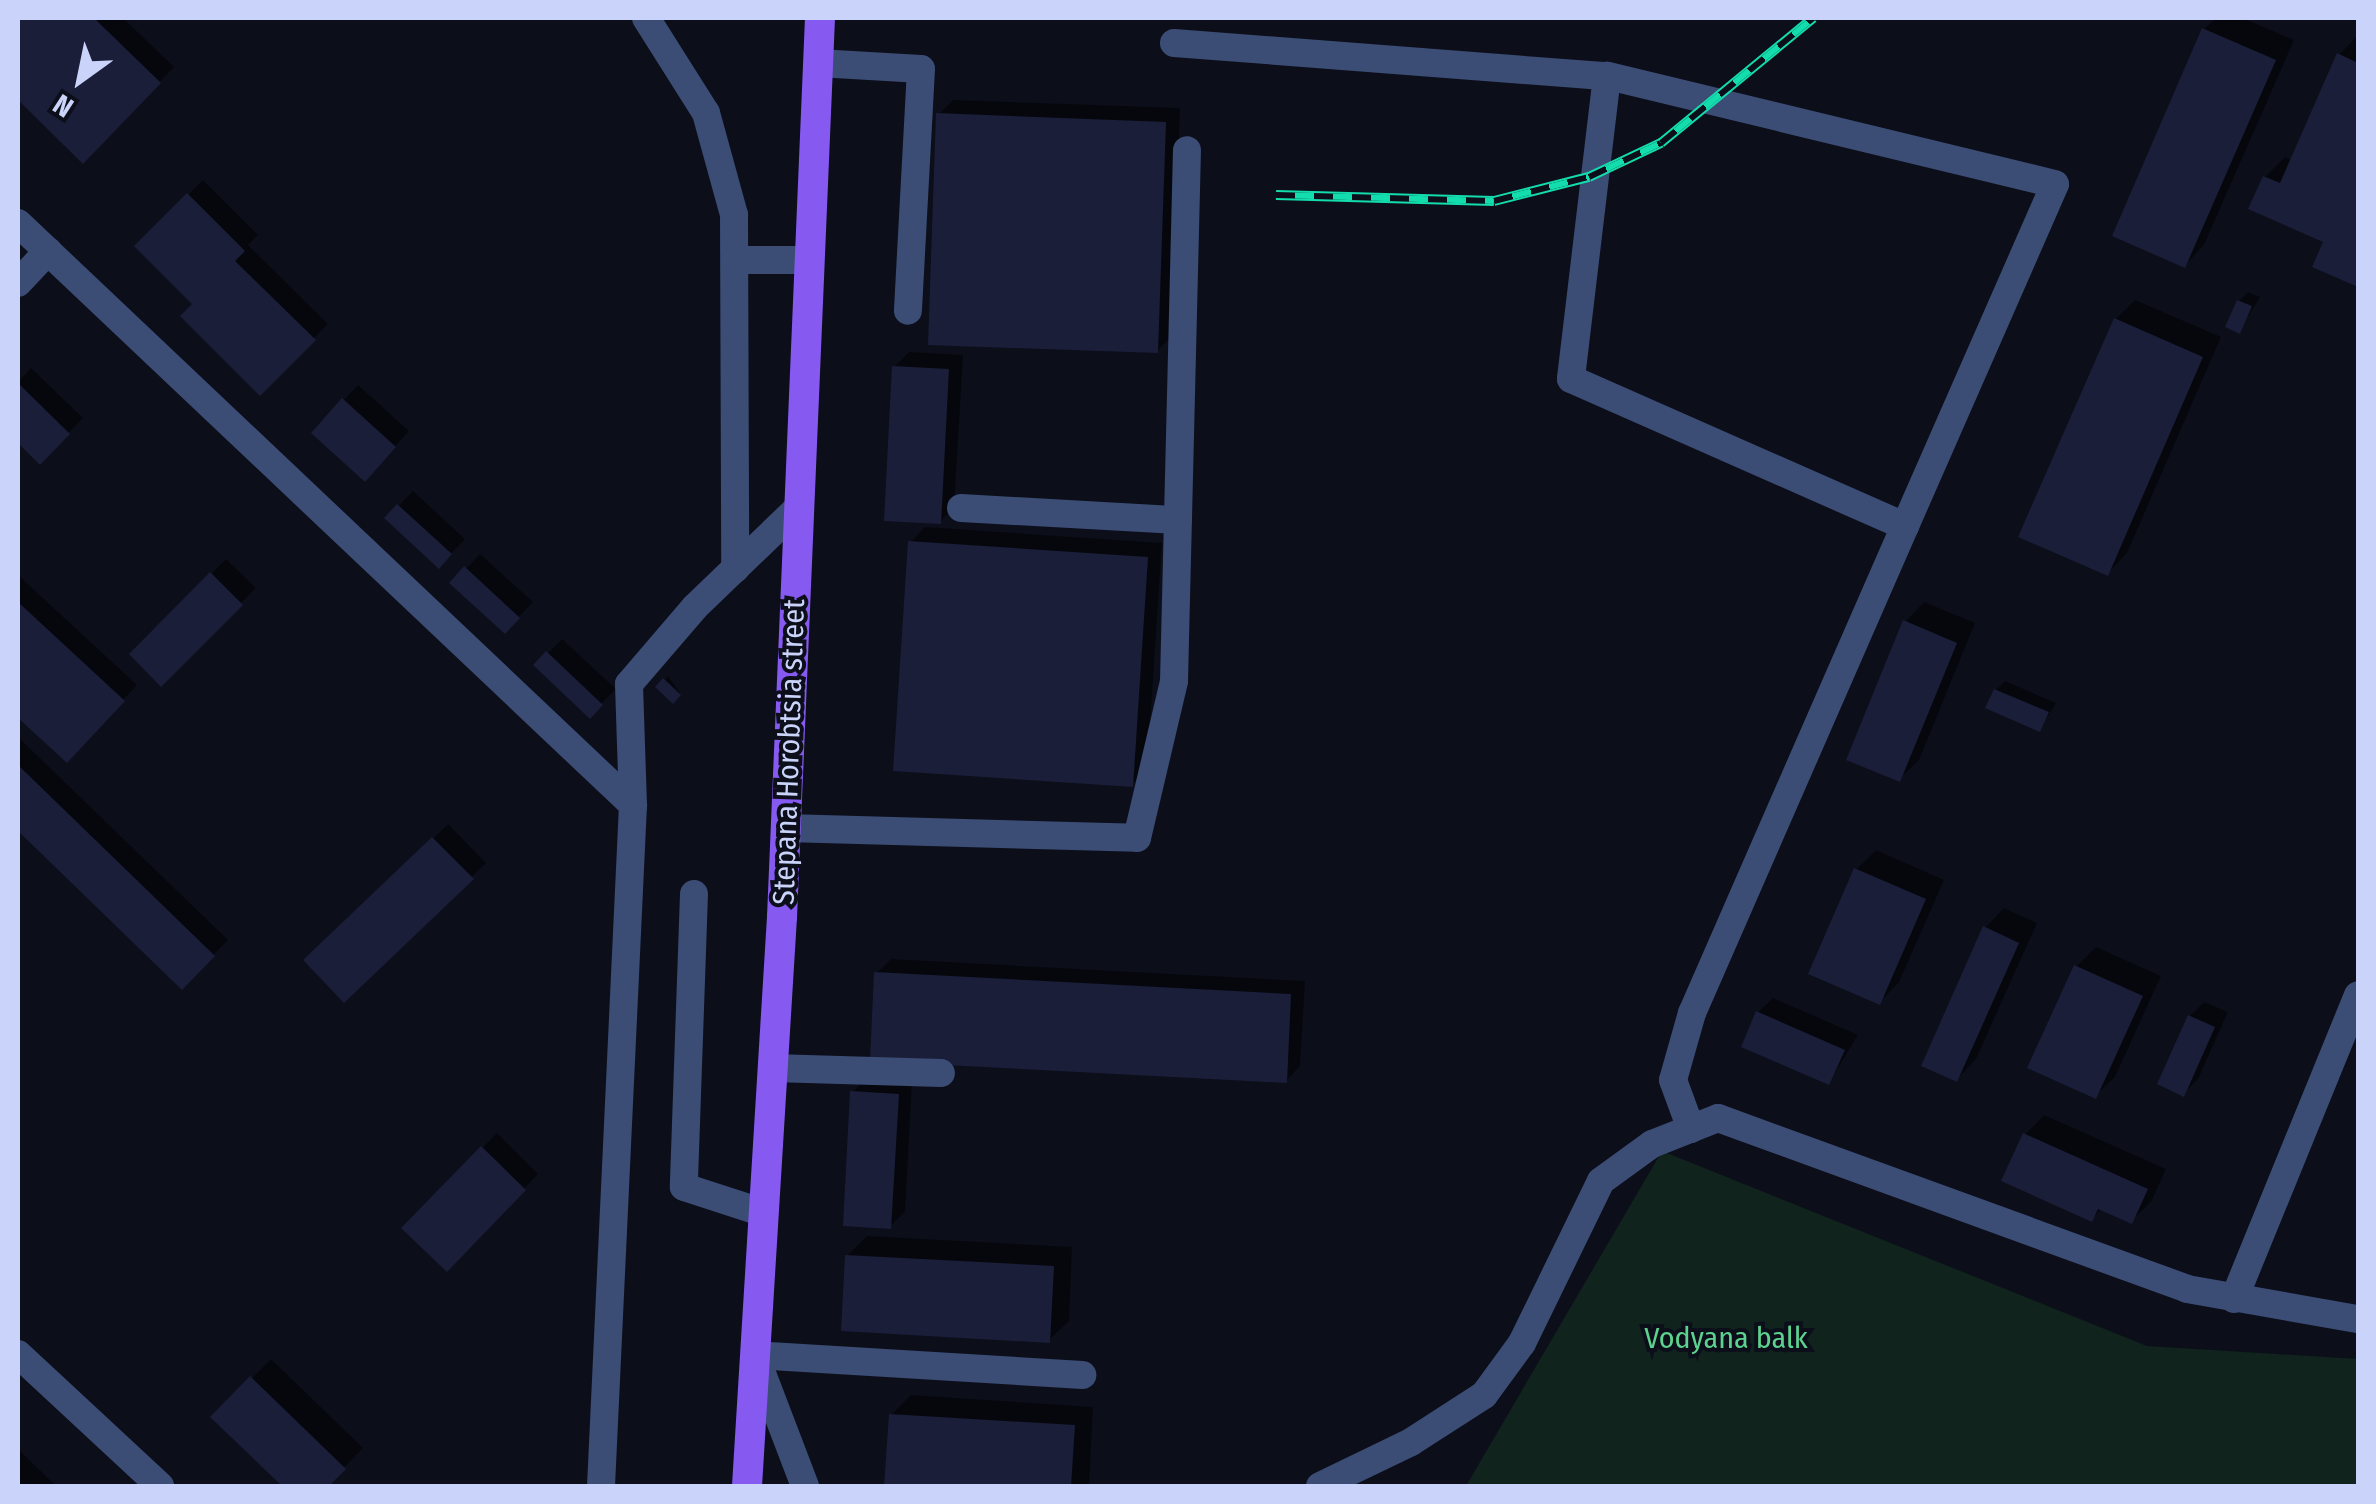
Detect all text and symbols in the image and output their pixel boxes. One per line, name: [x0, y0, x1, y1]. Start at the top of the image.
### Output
north arrow: [30, 30, 130, 130]
text: N: [47, 87, 79, 124]
street label: Stepana Horobtsia street: [766, 598, 812, 906]
park label: Vodyana balk: [1644, 1320, 1808, 1356]

